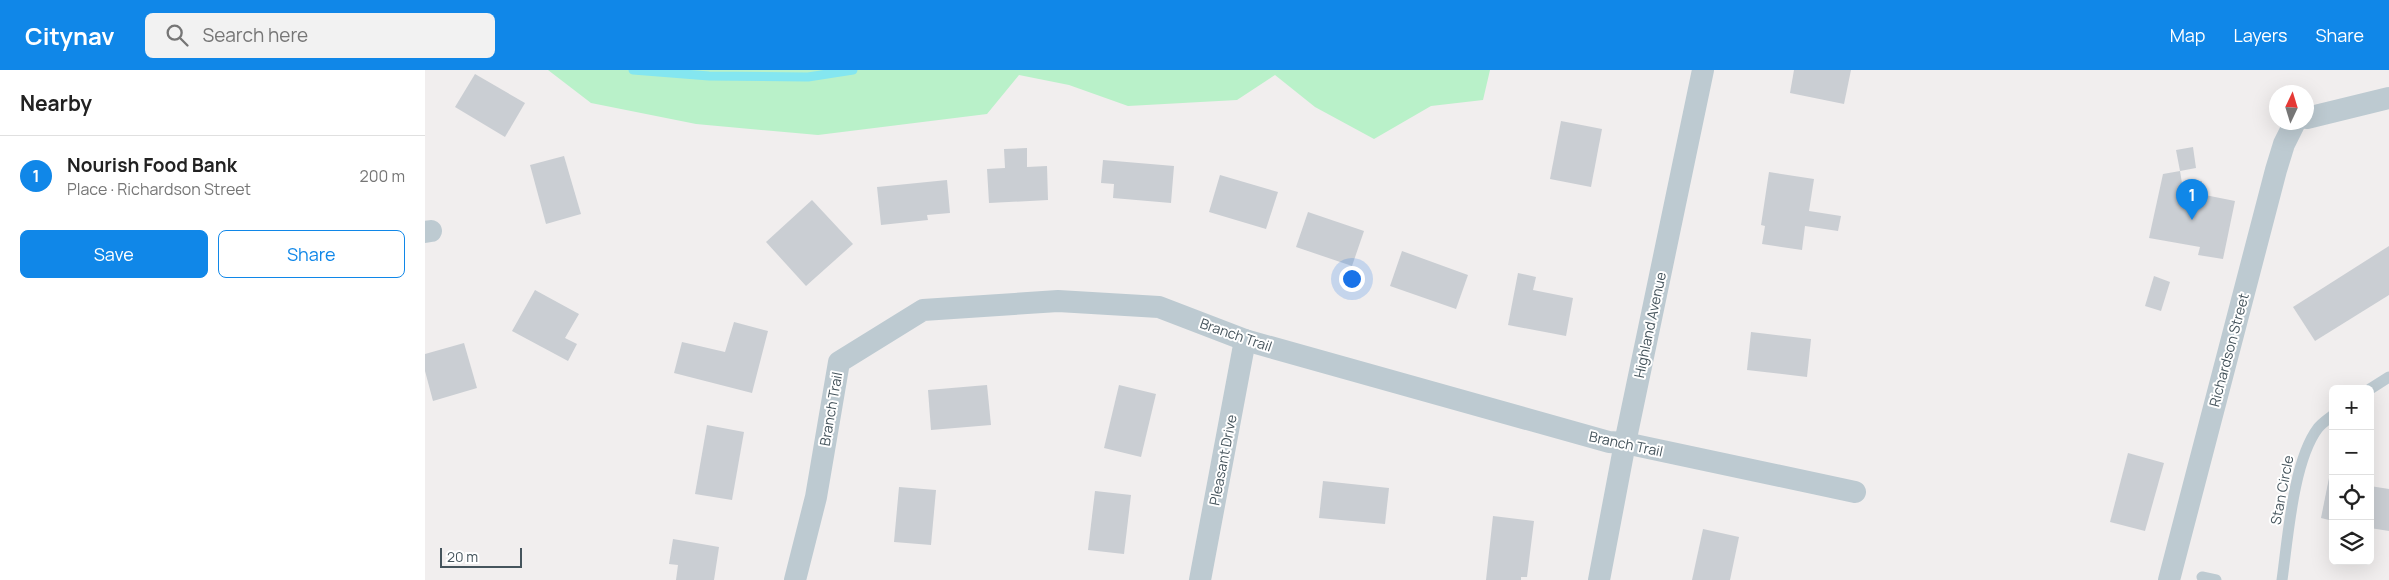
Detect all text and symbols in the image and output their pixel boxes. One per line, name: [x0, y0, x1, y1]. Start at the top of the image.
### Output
search box: [145, 13, 495, 58]
text: Citynav: [25, 19, 115, 52]
icon: search: [163, 21, 191, 49]
text: Search here: [203, 22, 308, 48]
text: Map: [2170, 23, 2205, 47]
text: Layers: [2233, 23, 2287, 47]
text: Share: [2315, 23, 2364, 47]
north arrow: [2269, 85, 2314, 130]
text: Nearby: [20, 89, 92, 117]
text: Nourish Food Bank: [67, 152, 237, 178]
text: 1: [32, 165, 40, 187]
text: 200 m: [360, 165, 405, 187]
text: Place · Richardson Street: [67, 178, 251, 200]
pin: 1: [2176, 179, 2208, 220]
button: Save: [20, 230, 208, 278]
button: Share: [218, 230, 405, 278]
your location: [1339, 266, 1365, 292]
street label: Highland Avenue: [1629, 270, 1670, 380]
street label: Richardson Street: [2204, 291, 2253, 409]
street label: Branch Trail: [1198, 313, 1275, 356]
street label: Branch Trail: [815, 370, 846, 447]
map controls: [2329, 385, 2374, 565]
button: +: [2329, 385, 2374, 430]
street label: Pleasant Drive: [1204, 413, 1241, 507]
street label: Branch Trail: [1587, 426, 1665, 461]
button: −: [2329, 430, 2374, 475]
street label: Stan Circle: [2265, 454, 2298, 526]
button: locate: [2329, 475, 2374, 520]
button: layers: [2329, 520, 2374, 565]
scale bar: [440, 545, 523, 568]
text: 20 m: [447, 547, 478, 566]

